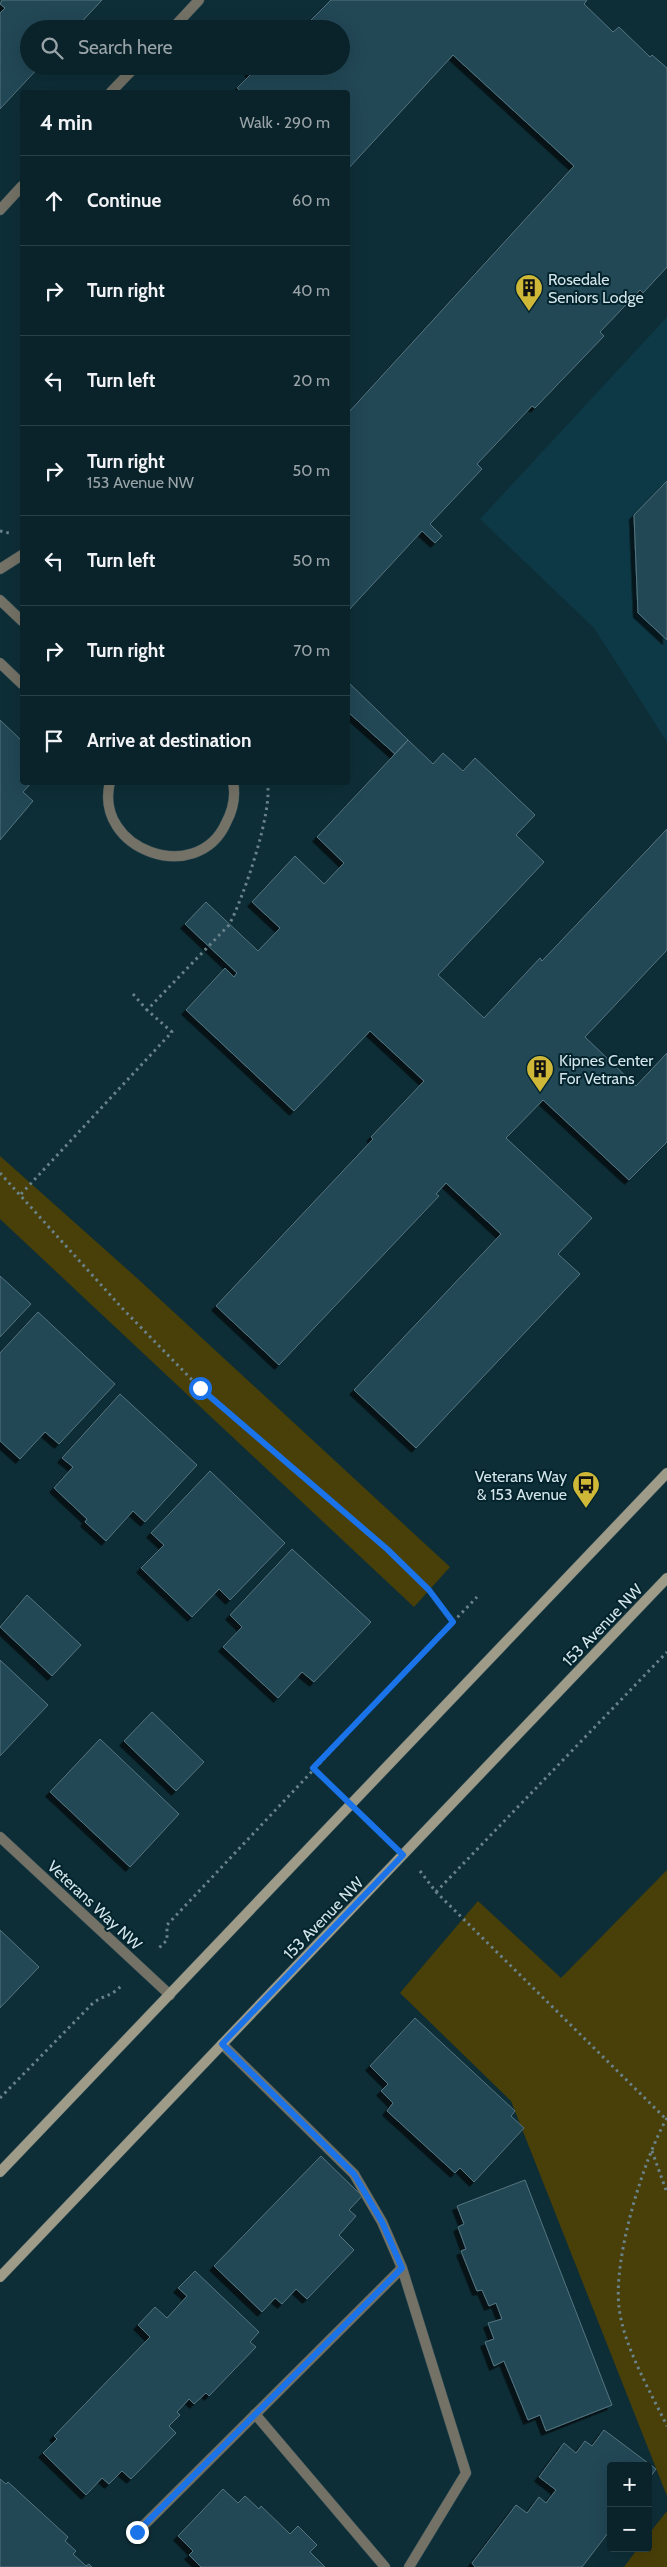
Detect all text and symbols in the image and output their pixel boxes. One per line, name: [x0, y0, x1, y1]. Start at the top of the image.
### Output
search box: [20, 20, 350, 75]
icon: search: [38, 34, 66, 62]
text: Search here: [78, 36, 172, 59]
text: 4 min: [40, 110, 93, 135]
text: Walk · 290 m: [240, 113, 330, 132]
icon: ahead: [40, 187, 68, 215]
text: Continue: [87, 189, 161, 212]
text: 60 m: [292, 191, 330, 210]
place label: Rosedale Seniors Lodge: [548, 270, 644, 307]
building icon: Rosedale Seniors Lodge: [514, 273, 544, 312]
icon: right: [40, 277, 68, 305]
text: Turn right: [87, 279, 165, 302]
text: 40 m: [292, 281, 330, 300]
icon: left: [40, 367, 68, 395]
text: Turn left: [87, 369, 155, 392]
text: 20 m: [293, 371, 330, 390]
text: Turn right: [87, 450, 165, 473]
icon: right: [40, 457, 68, 485]
text: 50 m: [293, 461, 330, 480]
text: 153 Avenue NW: [87, 473, 194, 492]
icon: left: [40, 547, 68, 575]
text: Turn left: [87, 549, 155, 572]
text: 50 m: [293, 551, 330, 570]
icon: right: [40, 637, 68, 665]
text: Turn right: [87, 639, 165, 662]
text: 70 m: [293, 641, 330, 660]
icon: arrive: [40, 727, 68, 755]
text: Arrive at destination: [87, 729, 251, 752]
place label: Kipnes Center For Vetrans: [559, 1051, 654, 1088]
building icon: Kipnes Center For Vetrans: [525, 1054, 555, 1093]
route start: [189, 1377, 212, 1400]
place label: Veterans Way & 153 Avenue: [475, 1467, 567, 1504]
bus stop icon: Veterans Way & 153 Avenue: [571, 1470, 601, 1509]
street label: 153 Avenue NW: [558, 1580, 647, 1670]
street label: Veterans Way NW: [43, 1857, 146, 1955]
street label: 153 Avenue NW: [279, 1873, 368, 1963]
map controls: [607, 2462, 652, 2552]
button: +: [607, 2462, 652, 2507]
button: −: [607, 2507, 652, 2552]
route end: [126, 2521, 149, 2544]

